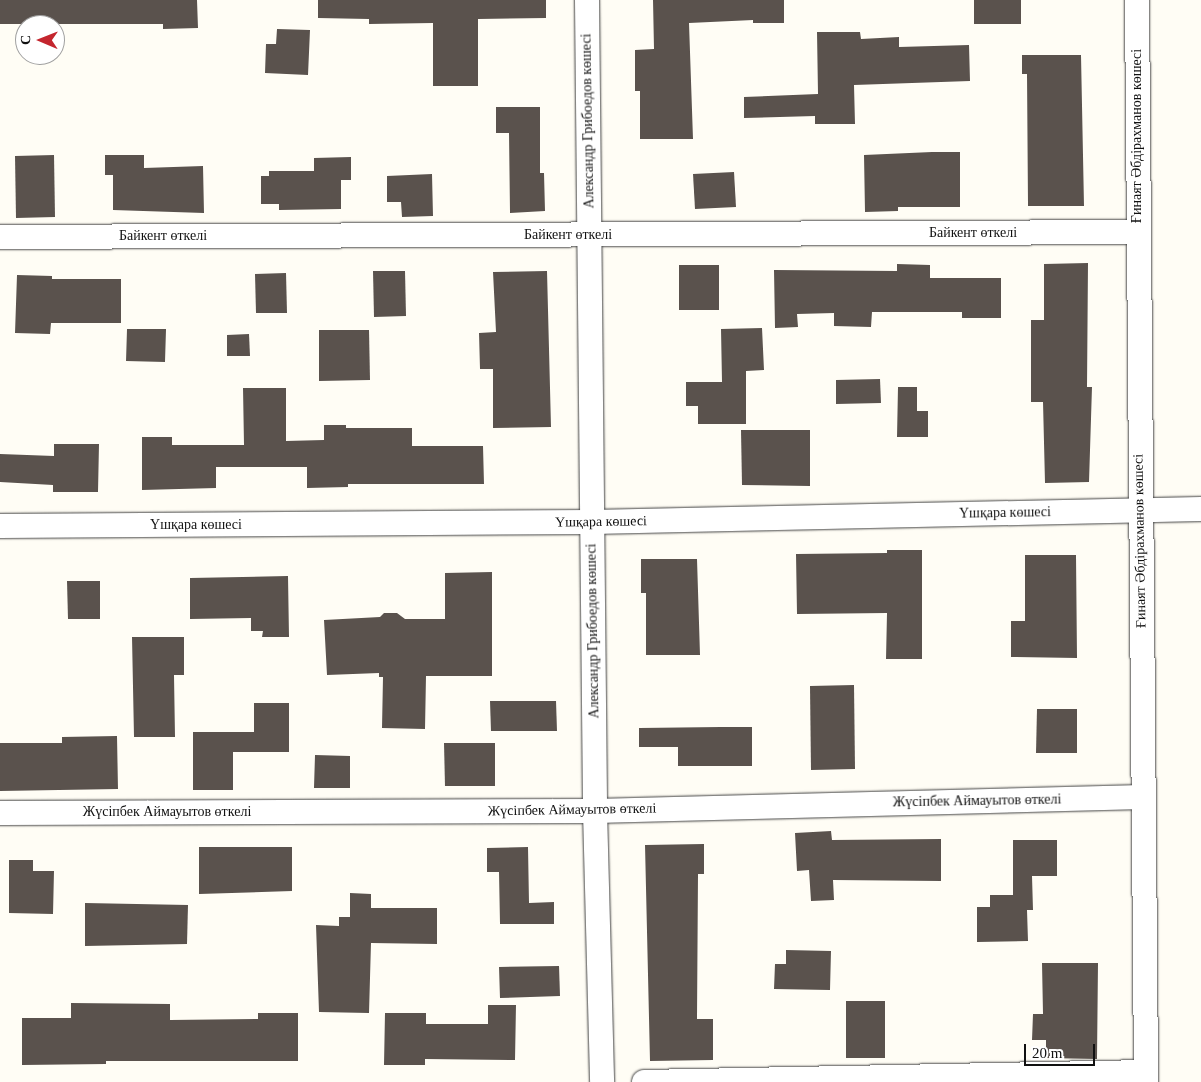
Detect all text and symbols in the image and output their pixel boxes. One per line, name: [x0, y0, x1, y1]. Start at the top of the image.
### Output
north arrow: [15, 15, 65, 65]
street label: Александр Грибоедов көшесі: [578, 33, 598, 209]
text: С: [18, 35, 33, 45]
street label: Ғинаят Әбдірахманов көшесі: [1129, 49, 1145, 223]
street label: Байкент өткелі: [929, 225, 1017, 241]
street label: Байкент өткелі: [524, 227, 612, 243]
street label: Байкент өткелі: [119, 228, 207, 244]
street label: Ғинаят Әбдірахманов көшесі: [1130, 454, 1150, 628]
street label: Үшқара көшесі: [959, 504, 1051, 522]
street label: Үшқара көшесі: [555, 513, 647, 531]
street label: Үшқара көшесі: [150, 517, 242, 533]
street label: Александр Грибоедов көшесі: [583, 543, 603, 719]
street label: Жүсіпбек Аймауытов өткелі: [893, 791, 1061, 811]
street label: Жүсіпбек Аймауытов өткелі: [488, 800, 656, 820]
street label: Жүсіпбек Аймауытов өткелі: [83, 804, 251, 820]
scale bar: [1026, 1034, 1097, 1066]
text: 20 m: [1032, 1045, 1062, 1061]

